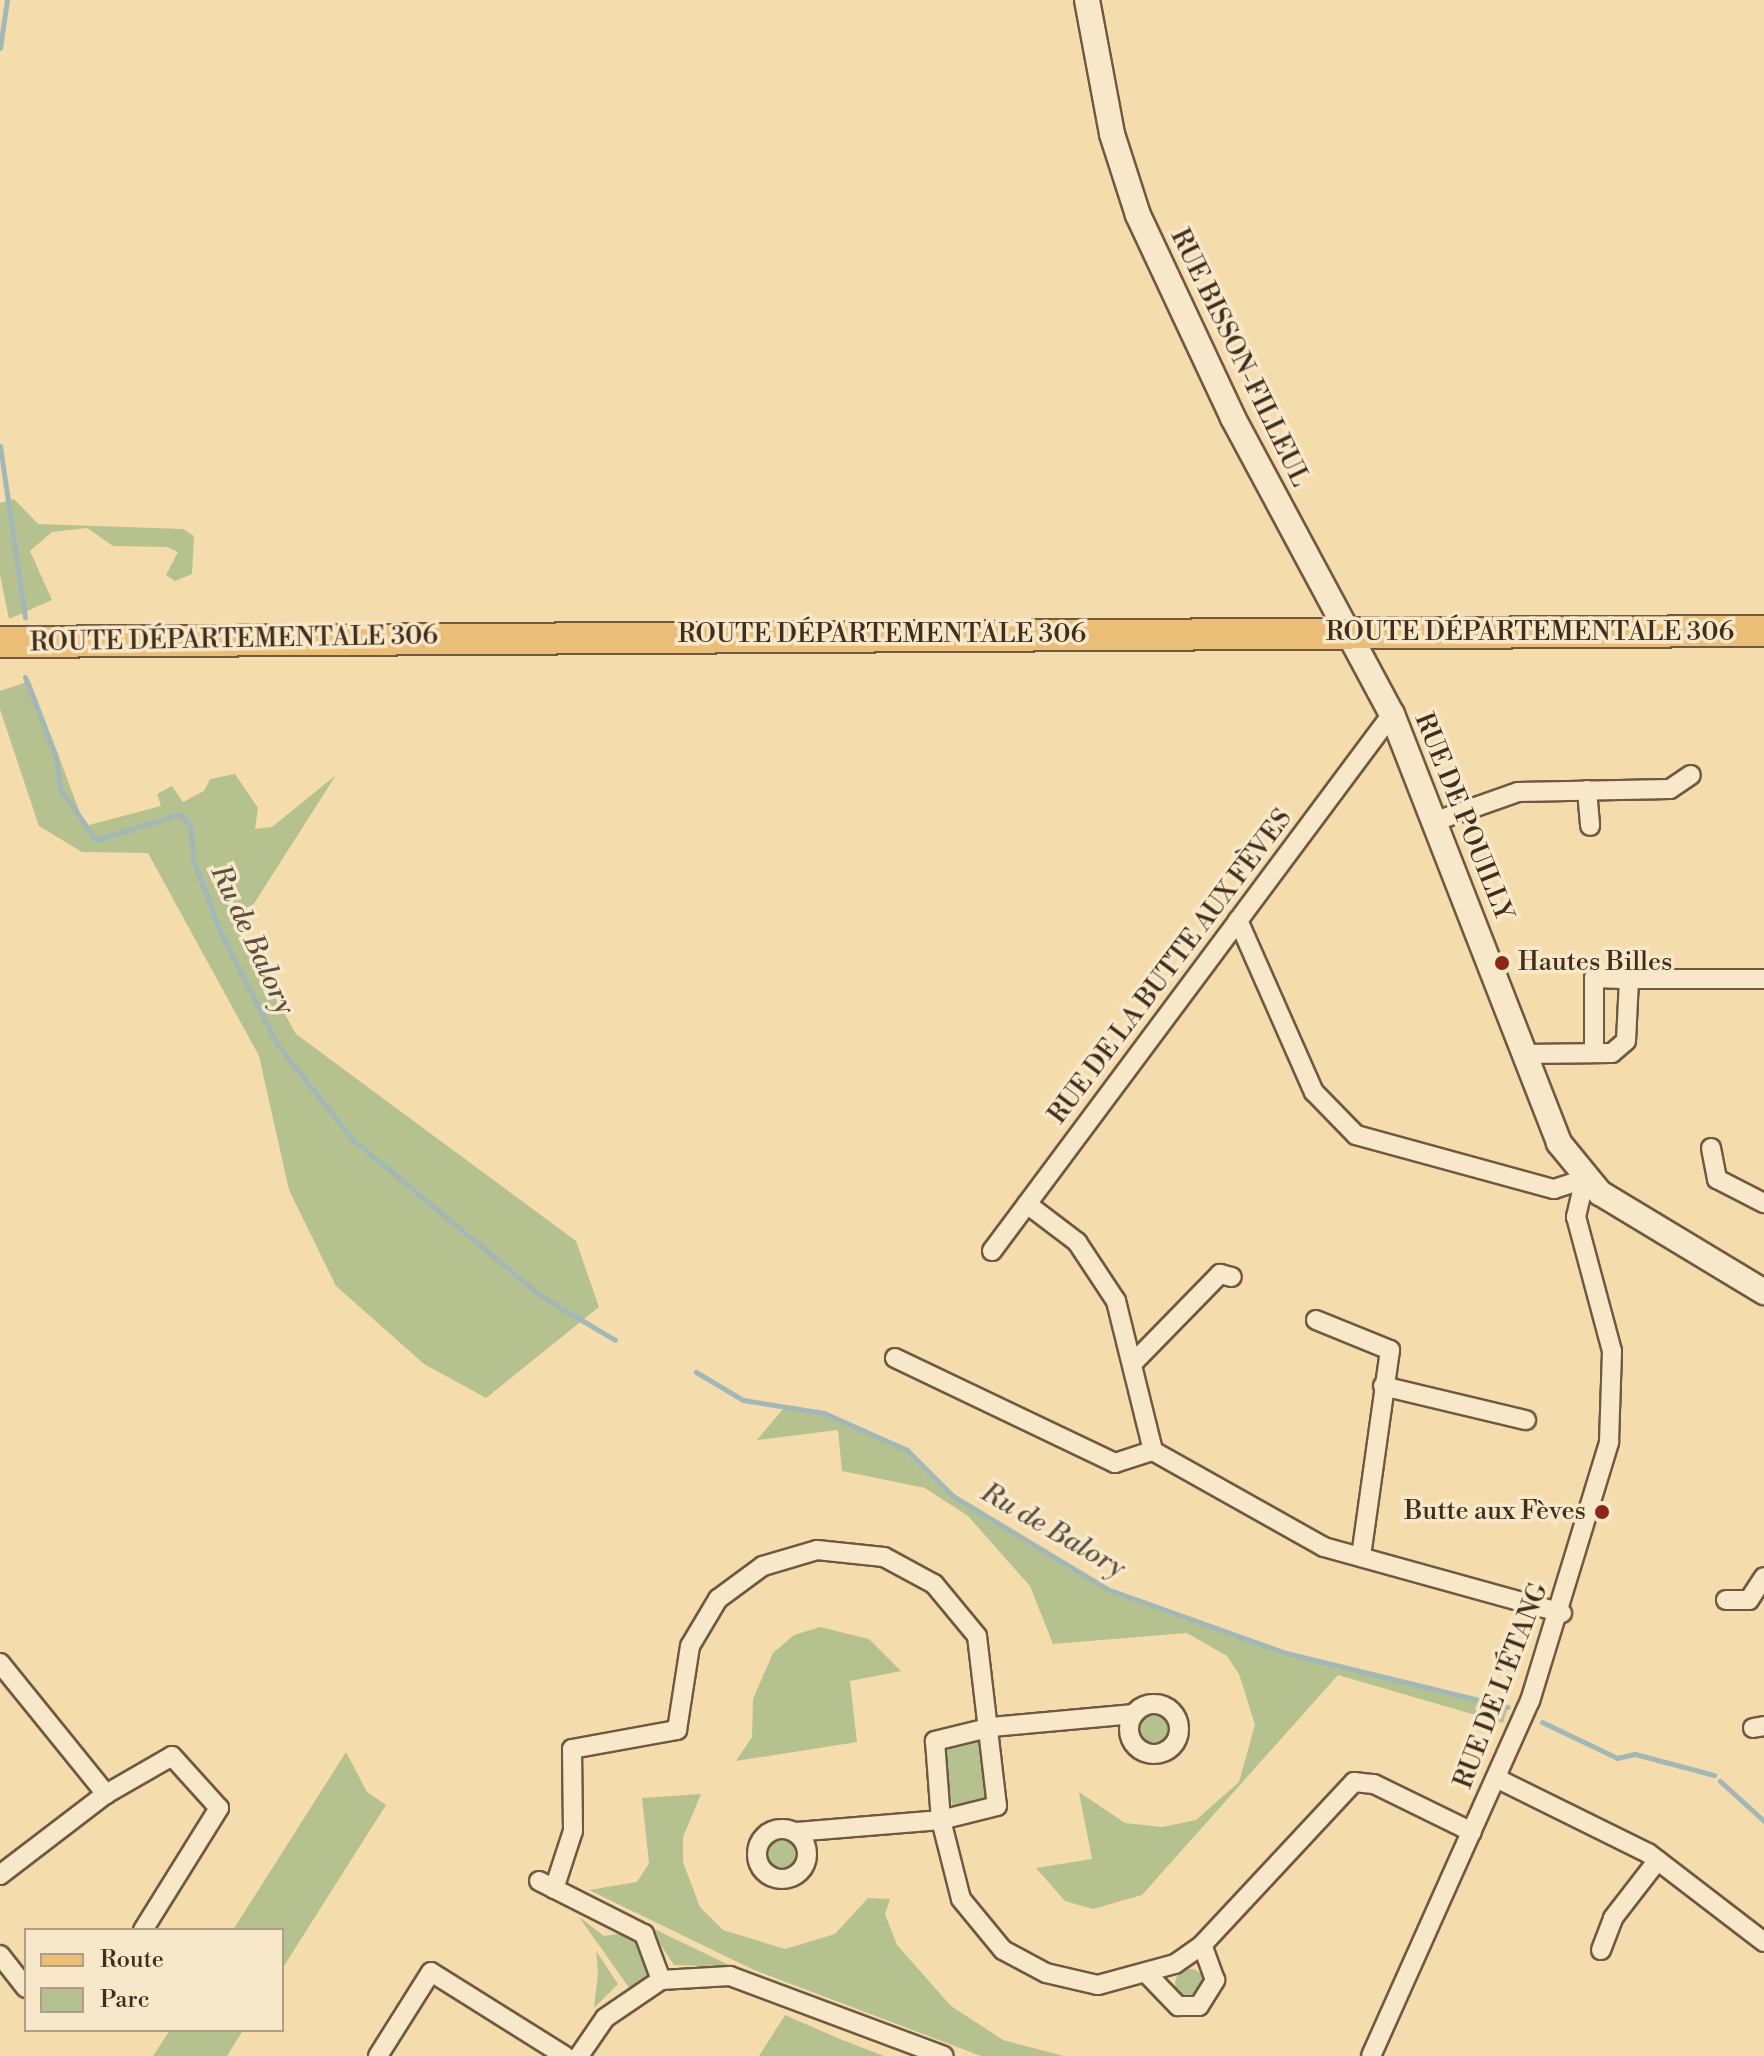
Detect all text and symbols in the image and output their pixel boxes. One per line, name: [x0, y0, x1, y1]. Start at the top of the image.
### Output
street label: RUE BISSON-FILLEUL: [1163, 224, 1315, 492]
street label: ROUTE DÉPARTEMENTALE 306: [1326, 617, 1734, 649]
street label: ROUTE DÉPARTEMENTALE 306: [678, 619, 1086, 651]
street label: ROUTE DÉPARTEMENTALE 306: [30, 621, 438, 659]
street label: RUE DE POUILLY: [1407, 709, 1519, 925]
street label: RUE DE LA BUTTE AUX FÈVES: [1043, 804, 1299, 1130]
water label: Ru de Balory: [203, 860, 301, 1020]
place label: Hautes Billes: [1518, 947, 1672, 979]
marker: Hautes Billes: [1493, 954, 1511, 972]
water label: Ru de Balory: [975, 1476, 1131, 1586]
place label: Butte aux Fèves: [1404, 1496, 1586, 1528]
marker: Butte aux Fèves: [1593, 1503, 1611, 1521]
street label: RUE DE L'ÉTANG: [1448, 1579, 1556, 1793]
legend: [24, 1928, 284, 2032]
text: Route: [100, 1945, 164, 1975]
text: Parc: [100, 1985, 150, 2015]

